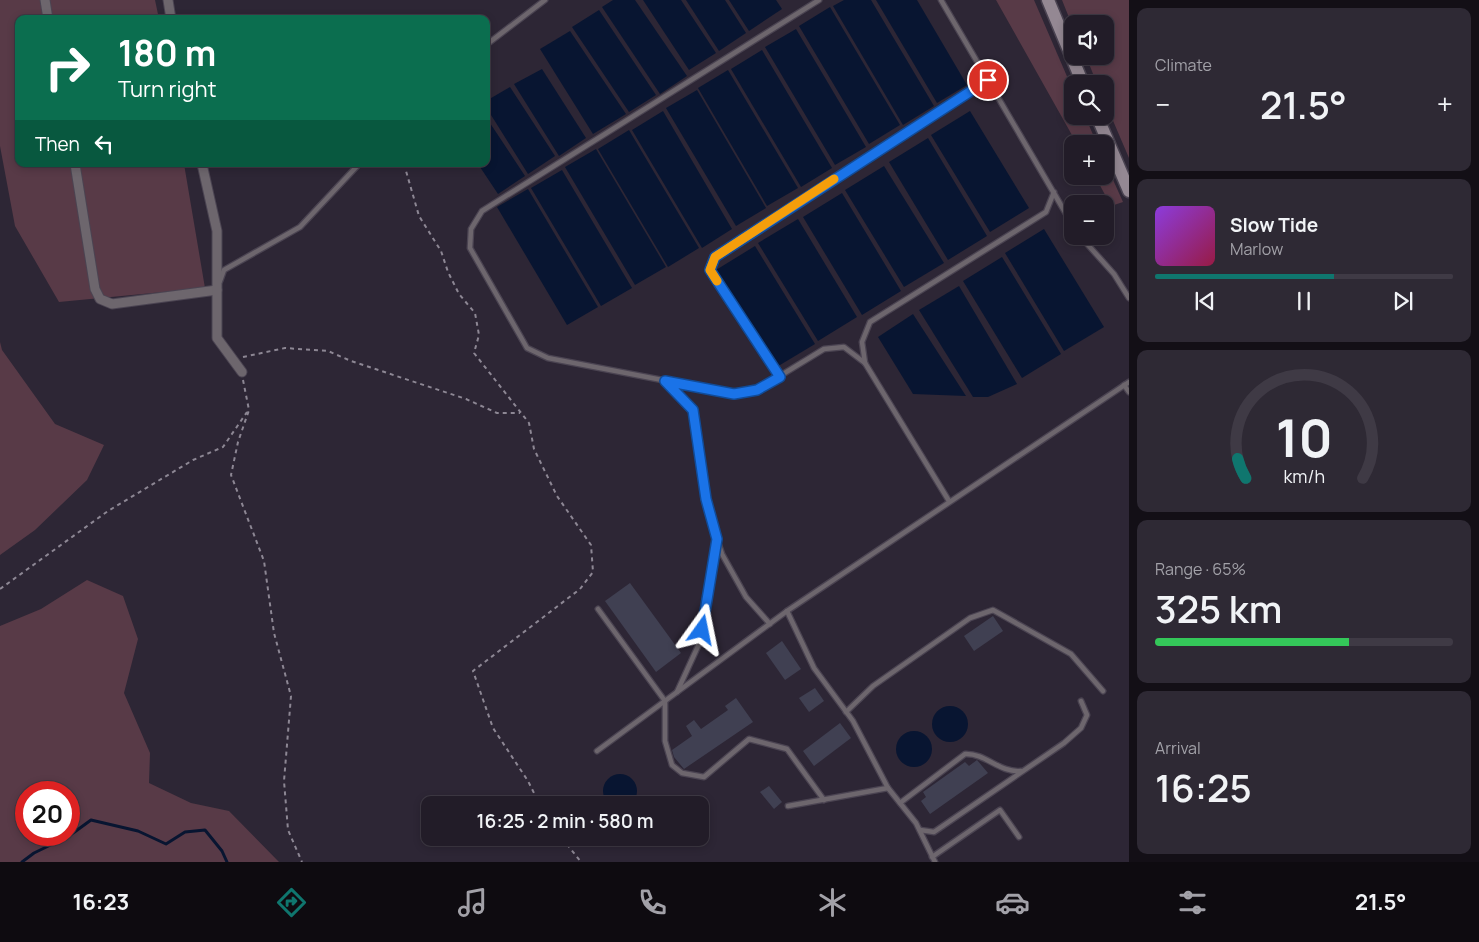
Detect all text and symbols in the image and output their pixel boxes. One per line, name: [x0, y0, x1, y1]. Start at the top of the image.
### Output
map controls: [1064, 15, 1114, 245]
button: sound: [1064, 15, 1114, 65]
text: 180 m: [118, 29, 216, 77]
icon: right: [35, 35, 100, 100]
text: Climate: [1155, 54, 1212, 76]
pin: [967, 59, 1009, 101]
icon: arrive: [974, 66, 1002, 94]
text: Turn right: [118, 74, 216, 104]
button: search: [1064, 75, 1114, 125]
text: 21.5°: [1260, 78, 1347, 130]
text: −: [1155, 85, 1170, 123]
text: +: [1437, 85, 1453, 123]
icon: left: [90, 130, 118, 158]
text: Then: [35, 131, 80, 157]
button: +: [1064, 135, 1114, 185]
button: −: [1064, 195, 1114, 245]
text: Slow Tide: [1230, 212, 1318, 238]
text: Marlow: [1230, 238, 1283, 260]
icon: previous: [1191, 287, 1219, 315]
icon: pause: [1290, 287, 1318, 315]
icon: next: [1389, 287, 1417, 315]
text: 10: [1276, 402, 1333, 473]
text: km/h: [1283, 464, 1325, 488]
text: Range · 65%: [1155, 558, 1246, 580]
text: 325 km: [1155, 582, 1282, 634]
position arrow: [675, 603, 727, 655]
text: Arrival: [1155, 737, 1201, 759]
text: 16:25: [1155, 761, 1252, 813]
speed limit sign: 20: [15, 781, 80, 846]
text: 16:25 · 2 min · 580 m: [477, 808, 653, 834]
icon: directions: [274, 885, 309, 920]
icon: music: [455, 885, 490, 920]
icon: phone: [635, 885, 670, 920]
icon: climate: [815, 885, 850, 920]
icon: car: [995, 885, 1030, 920]
icon: filters: [1175, 885, 1210, 920]
text: 16:23: [73, 887, 129, 917]
text: 21.5°: [1355, 887, 1406, 917]

